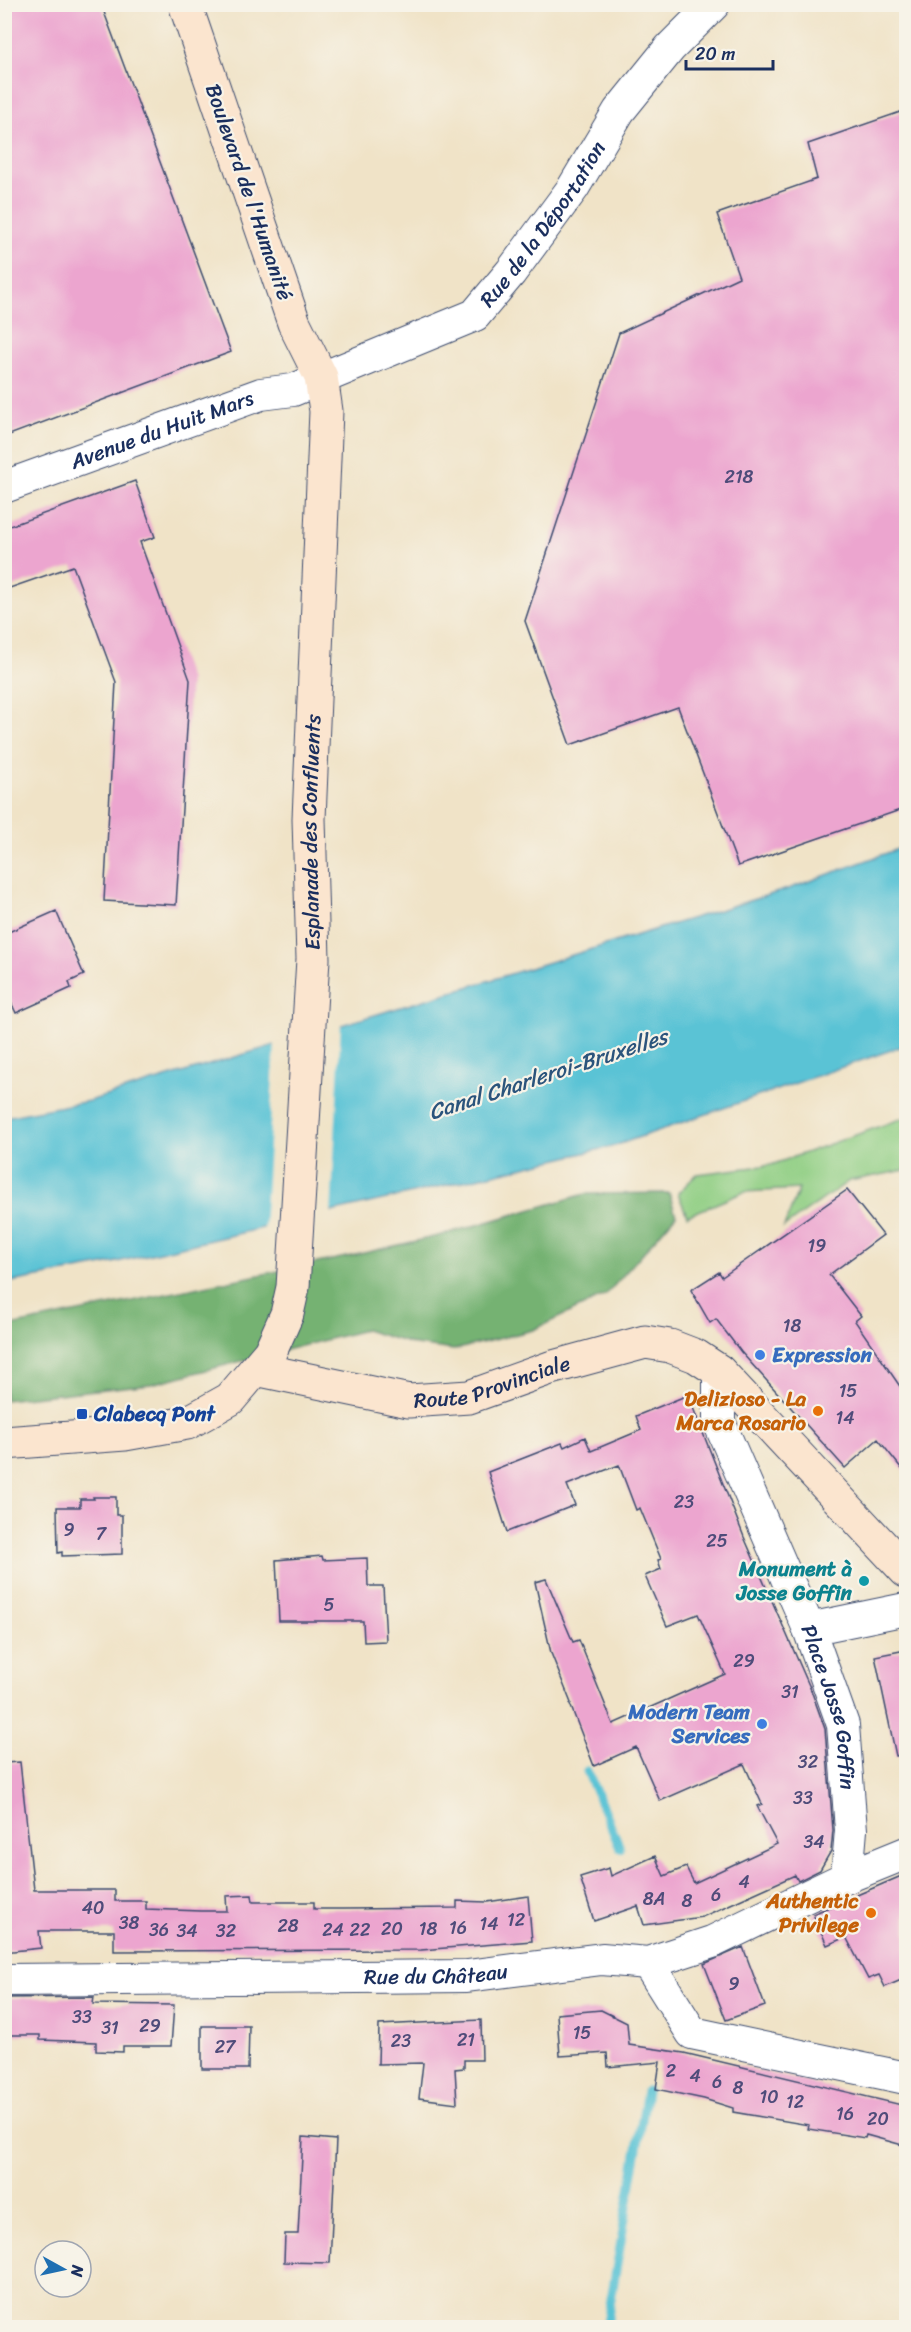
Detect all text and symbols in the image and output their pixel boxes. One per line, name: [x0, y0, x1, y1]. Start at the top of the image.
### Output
scale bar: [686, 33, 773, 71]
text: 20 m: [695, 38, 735, 70]
street label: Boulevard de l'Humanité: [194, 78, 304, 306]
street label: Rue de la Déportation: [470, 133, 616, 316]
street label: Avenue du Huit Mars: [64, 379, 259, 481]
house number: 218: [725, 461, 754, 493]
street label: Esplanade des Confluents: [290, 713, 332, 951]
water label: Canal Charleroi-Bruxelles: [423, 1016, 675, 1131]
house number: 19: [808, 1230, 826, 1262]
house number: 18: [783, 1310, 801, 1342]
place label: Expression: [772, 1336, 872, 1374]
street label: Route Provinciale: [413, 1344, 575, 1420]
marker: Expression: [753, 1348, 767, 1362]
house number: 15: [839, 1375, 857, 1407]
place label: Delizioso - La Marca Rosario: [675, 1380, 807, 1442]
place label: Clabecq Pont: [93, 1395, 216, 1433]
house number: 14: [836, 1402, 854, 1434]
marker: Delizioso - La Marca Rosario: [811, 1404, 825, 1418]
marker: Clabecq Pont: [75, 1407, 89, 1421]
house number: 23: [674, 1486, 694, 1518]
house number: 9: [63, 1514, 75, 1546]
house number: 7: [96, 1518, 108, 1550]
house number: 25: [706, 1525, 728, 1557]
place label: Monument à Josse Goffin: [736, 1550, 853, 1612]
marker: Monument à Josse Goffin: [857, 1574, 871, 1588]
house number: 5: [324, 1589, 335, 1621]
street label: Place Josse Goffin: [790, 1619, 867, 1791]
house number: 29: [733, 1645, 755, 1677]
house number: 31: [781, 1676, 799, 1708]
place label: Modern Team Services: [627, 1693, 751, 1755]
marker: Modern Team Services: [755, 1717, 769, 1731]
house number: 32: [798, 1746, 818, 1778]
house number: 33: [793, 1782, 813, 1814]
house number: 34: [803, 1826, 825, 1858]
house number: 4: [738, 1866, 750, 1898]
house number: 6: [711, 1879, 721, 1911]
place label: Authentic Privilege: [765, 1882, 860, 1944]
house number: 8A: [643, 1883, 665, 1915]
house number: 8: [682, 1885, 693, 1917]
house number: 40: [82, 1892, 104, 1924]
house number: 12: [507, 1904, 525, 1936]
marker: Authentic Privilege: [864, 1906, 878, 1920]
house number: 38: [119, 1907, 140, 1939]
house number: 14: [480, 1908, 498, 1940]
house number: 28: [277, 1910, 299, 1942]
house number: 16: [449, 1912, 467, 1944]
house number: 20: [381, 1913, 403, 1945]
house number: 18: [419, 1913, 437, 1945]
house number: 36: [149, 1914, 169, 1946]
house number: 24: [322, 1914, 344, 1946]
house number: 22: [350, 1914, 370, 1946]
house number: 34: [176, 1915, 198, 1947]
house number: 32: [216, 1915, 236, 1947]
street label: Rue du Château: [364, 1952, 510, 1996]
house number: 9: [728, 1968, 740, 2000]
house number: 33: [72, 2001, 92, 2033]
house number: 29: [139, 2010, 161, 2042]
house number: 31: [101, 2012, 119, 2044]
house number: 15: [573, 2017, 591, 2049]
house number: 21: [457, 2024, 475, 2056]
house number: 23: [391, 2025, 411, 2057]
house number: 27: [215, 2031, 237, 2063]
house number: 2: [666, 2055, 676, 2087]
house number: 4: [689, 2060, 701, 2092]
house number: 6: [712, 2066, 722, 2098]
house number: 8: [733, 2072, 744, 2104]
house number: 10: [759, 2081, 779, 2113]
house number: 12: [786, 2086, 804, 2118]
house number: 16: [836, 2098, 854, 2130]
house number: 20: [867, 2103, 889, 2135]
north arrow: [33, 2239, 93, 2299]
text: N: [62, 2263, 93, 2279]

